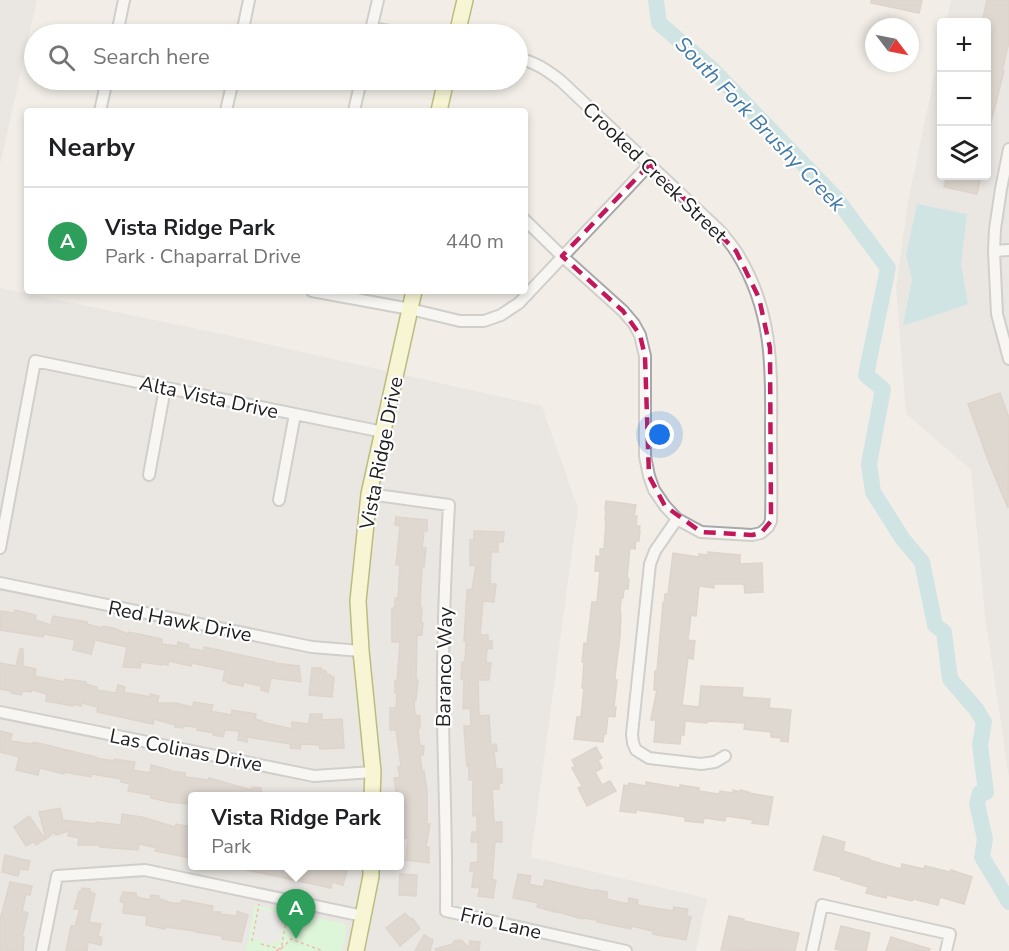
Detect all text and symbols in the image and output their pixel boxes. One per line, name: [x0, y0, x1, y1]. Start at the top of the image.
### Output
north arrow: [865, 18, 919, 72]
map controls: [937, 18, 991, 180]
button: +: [937, 18, 991, 72]
search box: [24, 24, 528, 90]
water label: South Fork Brushy Creek: [669, 30, 851, 218]
icon: search: [45, 41, 78, 74]
text: Search here: [93, 42, 210, 72]
button: −: [937, 72, 991, 126]
street label: Crooked Creek Street: [576, 96, 734, 249]
button: layers: [937, 126, 991, 180]
text: Nearby: [48, 130, 135, 165]
text: Vista Ridge Park: [105, 213, 275, 243]
text: A: [60, 228, 75, 255]
text: 440 m: [446, 228, 504, 255]
text: Park · Chaparral Drive: [105, 243, 301, 270]
street label: Alta Vista Drive: [137, 370, 281, 425]
street label: Vista Ridge Drive: [353, 374, 410, 533]
your location: [645, 420, 674, 449]
street label: Red Hawk Drive: [106, 594, 254, 649]
street label: Baranco Way: [430, 606, 459, 727]
street label: Las Colinas Drive: [107, 722, 264, 779]
popup: [188, 792, 404, 870]
text: Vista Ridge Park: [211, 803, 381, 833]
text: Park: [211, 833, 251, 860]
pin: A: [276, 890, 316, 939]
street label: Frio Lane: [458, 901, 544, 946]

